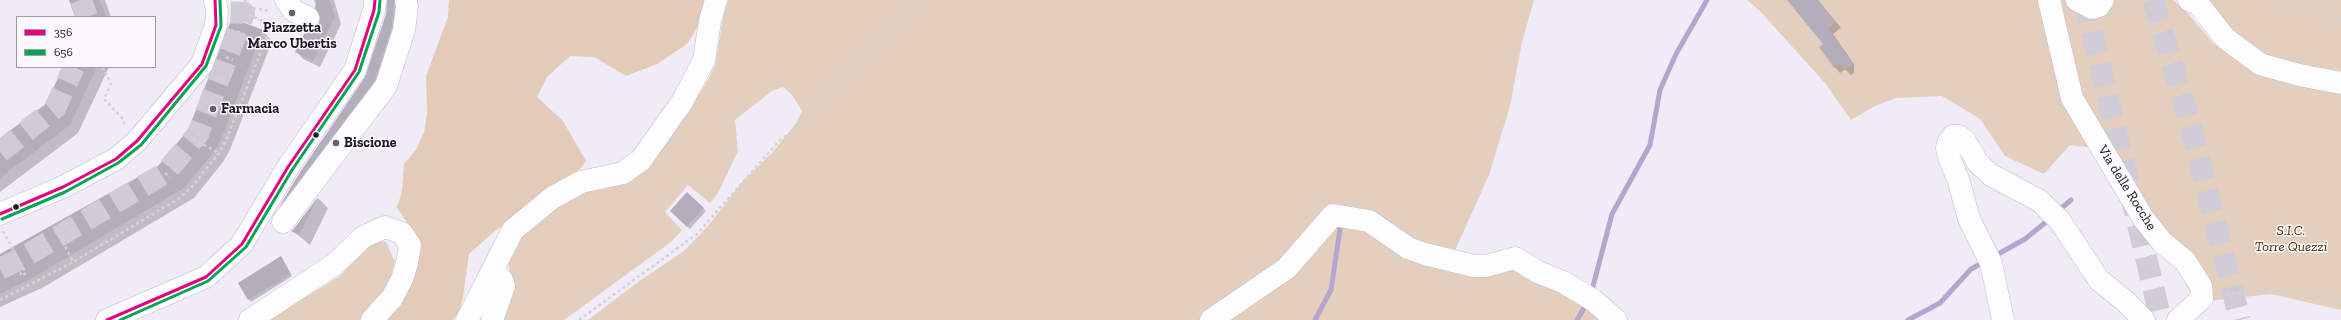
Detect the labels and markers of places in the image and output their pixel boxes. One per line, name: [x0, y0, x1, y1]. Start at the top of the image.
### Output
marker: Piazzetta Marco Ubertis: [287, 8, 297, 18]
place label: Piazzetta Marco Ubertis: [247, 20, 337, 52]
place label: Farmacia: [221, 101, 279, 117]
marker: Farmacia: [208, 104, 218, 114]
unlabelled marker: [311, 130, 321, 140]
place label: Biscione: [344, 135, 396, 151]
marker: Biscione: [331, 138, 341, 148]
unlabelled marker: [11, 202, 21, 212]

